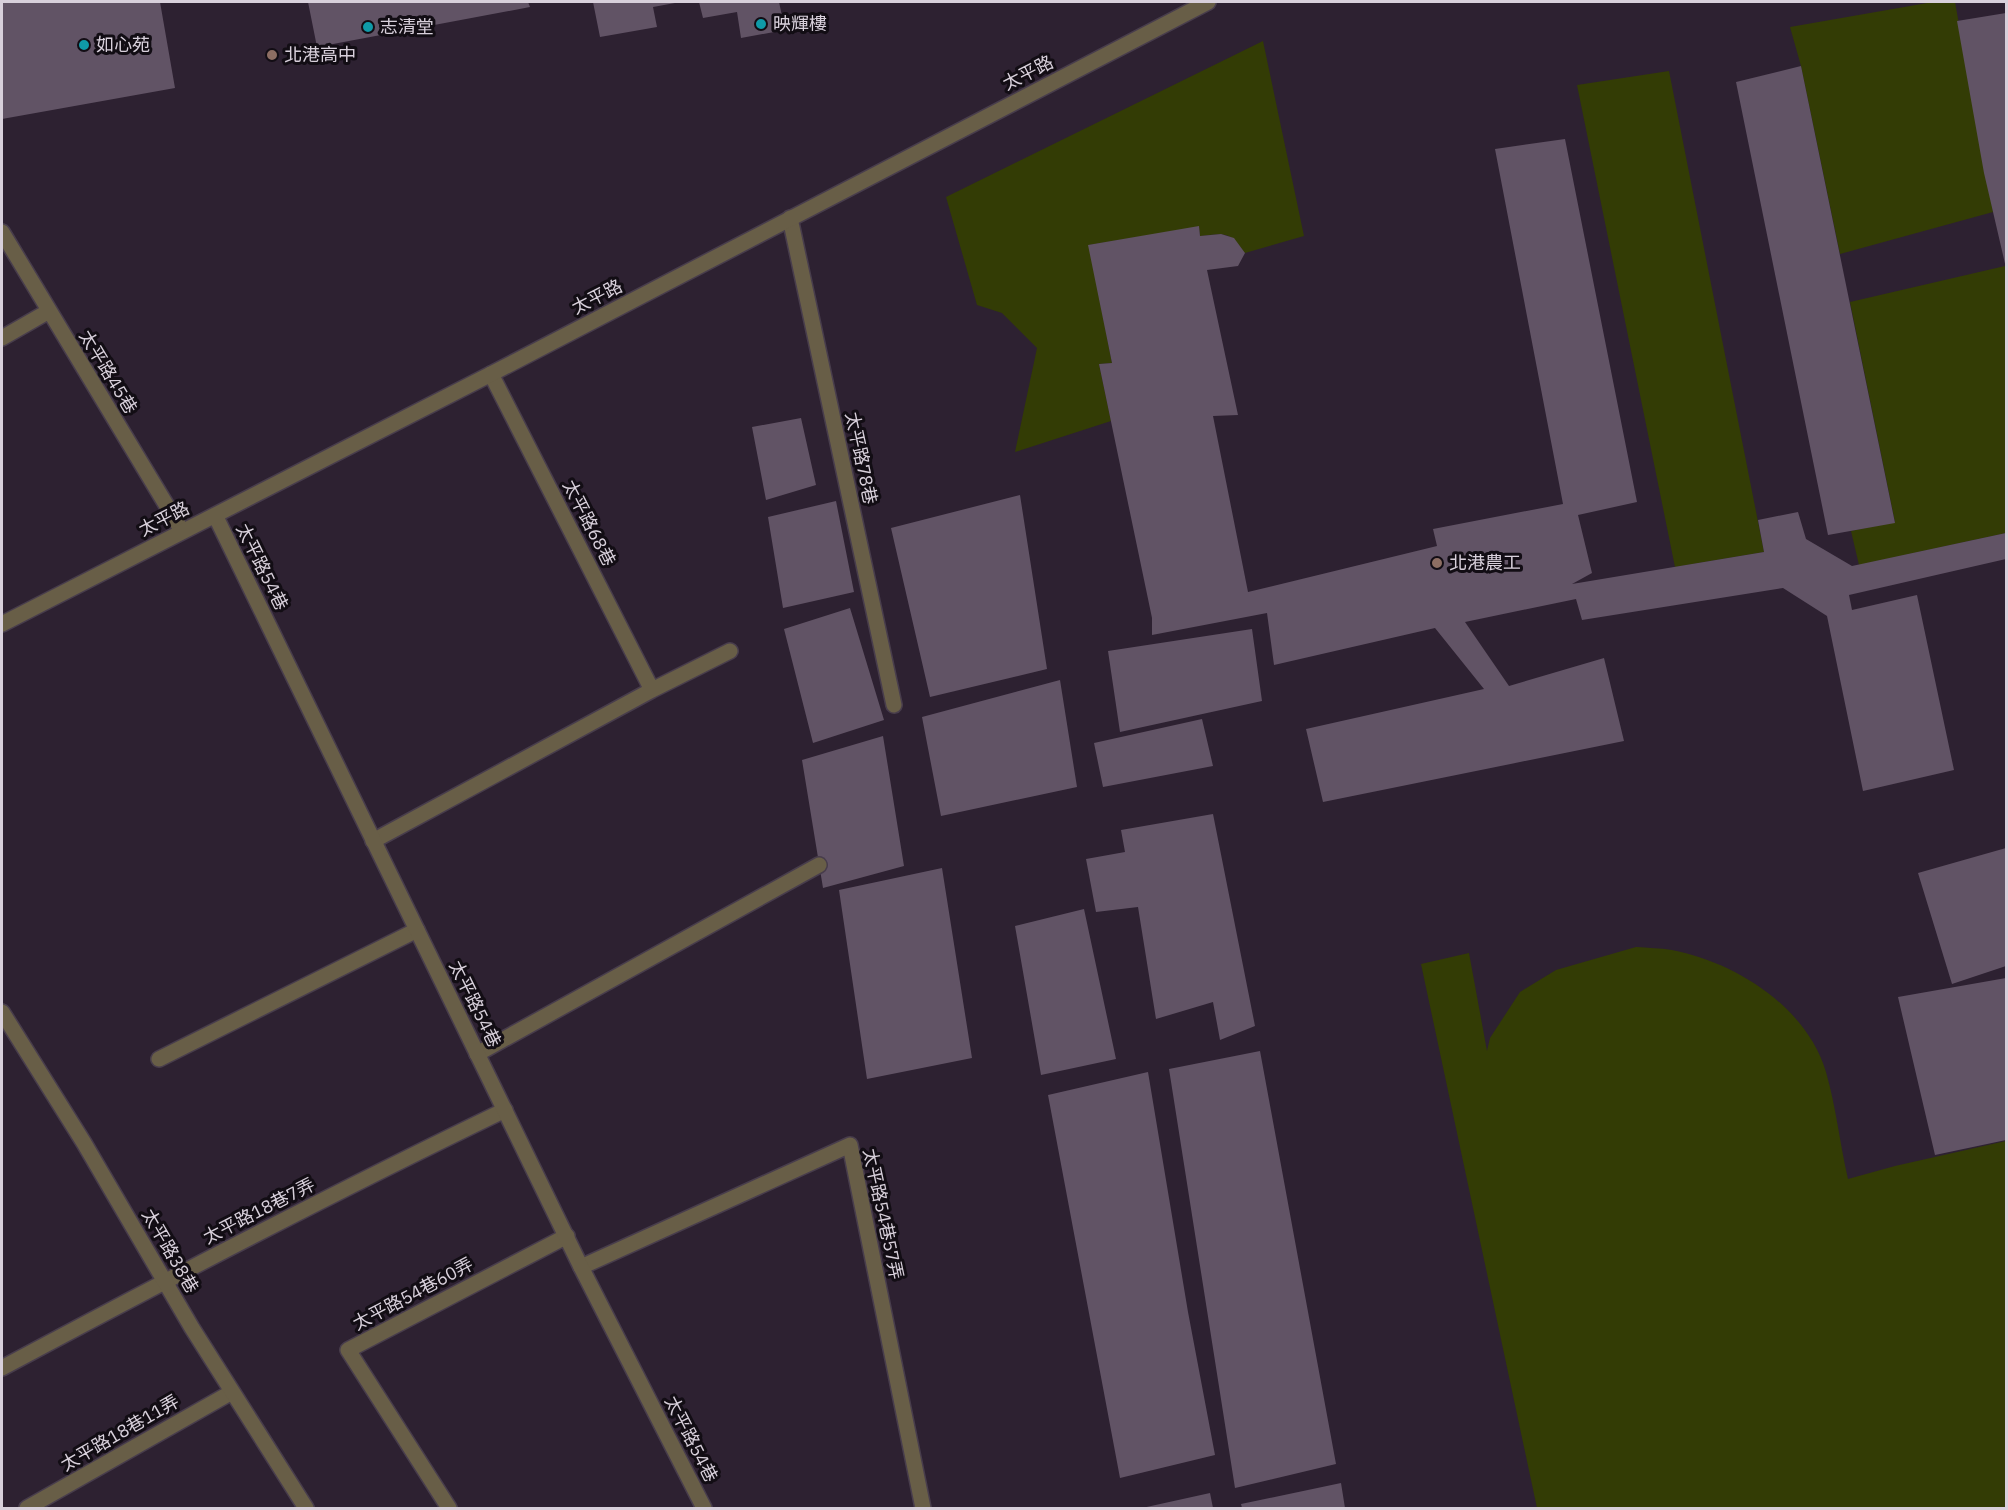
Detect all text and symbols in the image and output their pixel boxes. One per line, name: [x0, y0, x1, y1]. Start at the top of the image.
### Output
place label: 映輝樓: [773, 12, 827, 35]
place label: 志清堂: [380, 15, 434, 38]
marker: 映輝樓: [754, 17, 768, 31]
marker: 志清堂: [361, 20, 375, 34]
place label: 如心苑: [96, 33, 150, 56]
marker: 如心苑: [77, 38, 91, 52]
place label: 北港高中: [284, 43, 356, 66]
marker: 北港高中: [265, 48, 279, 62]
street label: 太平路: [998, 50, 1057, 95]
street label: 太平路: [567, 274, 626, 319]
street label: 太平路45巷: [74, 326, 142, 418]
street label: 太平路78巷: [841, 410, 882, 506]
street label: 太平路68巷: [558, 476, 621, 570]
street label: 太平路: [134, 496, 193, 541]
street label: 太平路54巷: [232, 520, 293, 614]
place label: 北港農工: [1449, 551, 1521, 574]
marker: 北港農工: [1430, 556, 1444, 570]
street label: 太平路54巷: [445, 957, 506, 1051]
street label: 太平路54巷57弄: [858, 1146, 909, 1281]
street label: 太平路18巷7弄: [199, 1173, 319, 1249]
street label: 太平路38巷: [137, 1204, 204, 1297]
street label: 太平路54巷60弄: [349, 1252, 477, 1335]
street label: 太平路18巷11弄: [56, 1389, 183, 1476]
street label: 太平路54巷: [660, 1392, 723, 1486]

